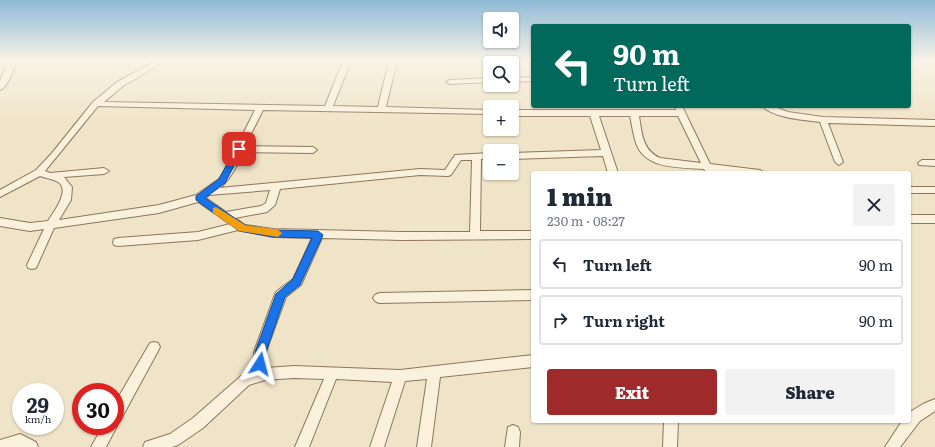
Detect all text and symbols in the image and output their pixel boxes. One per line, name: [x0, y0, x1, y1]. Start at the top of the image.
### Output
map controls: [483, 12, 519, 180]
button: sound: [483, 12, 519, 48]
text: 90 m: [613, 32, 680, 74]
icon: left: [547, 40, 599, 92]
button: search: [483, 56, 519, 92]
text: Turn left: [613, 70, 690, 97]
button: +: [483, 100, 519, 136]
pin: [222, 132, 256, 166]
icon: arrive: [228, 138, 250, 160]
button: −: [483, 144, 519, 180]
text: 1 min: [547, 178, 612, 213]
button: close: [853, 184, 895, 226]
text: 230 m · 08:27: [547, 211, 625, 230]
icon: left: [549, 253, 571, 275]
text: Turn left: [583, 253, 652, 276]
text: 90 m: [859, 253, 893, 276]
icon: right: [549, 309, 571, 331]
text: Turn right: [583, 309, 665, 332]
text: 90 m: [859, 309, 893, 332]
position arrow: [239, 343, 281, 385]
button: Exit: [547, 369, 717, 415]
button: Share: [725, 369, 895, 415]
speed limit sign: 30: [72, 383, 124, 435]
text: 29: [27, 389, 49, 419]
text: km/h: [25, 411, 51, 426]

